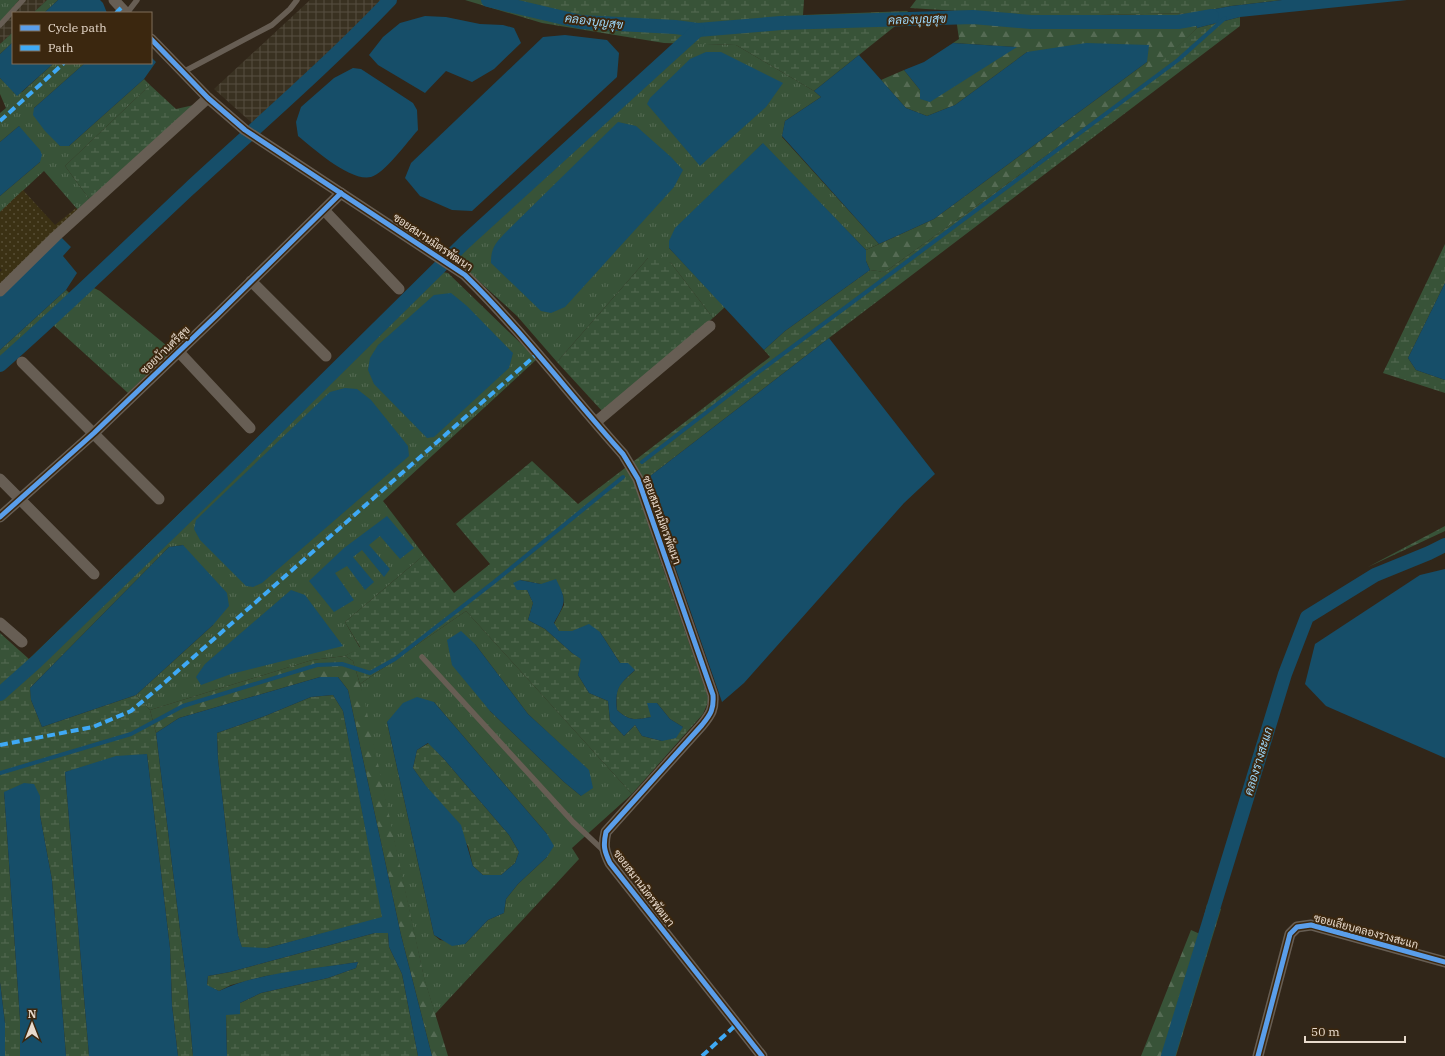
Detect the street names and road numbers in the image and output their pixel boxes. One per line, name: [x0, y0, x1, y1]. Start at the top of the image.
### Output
street label: ซอยสมานมิตรพัฒนา: [390, 210, 476, 274]
street label: ซอยบ้านศรีสุข: [136, 322, 194, 379]
street label: ซอยสมานมิตรพัฒนา: [639, 474, 685, 566]
street label: ซอยสมานมิตรพัฒนา: [610, 847, 678, 929]
street label: ซอยเลียบคลองรางสะแก: [1312, 909, 1420, 952]

